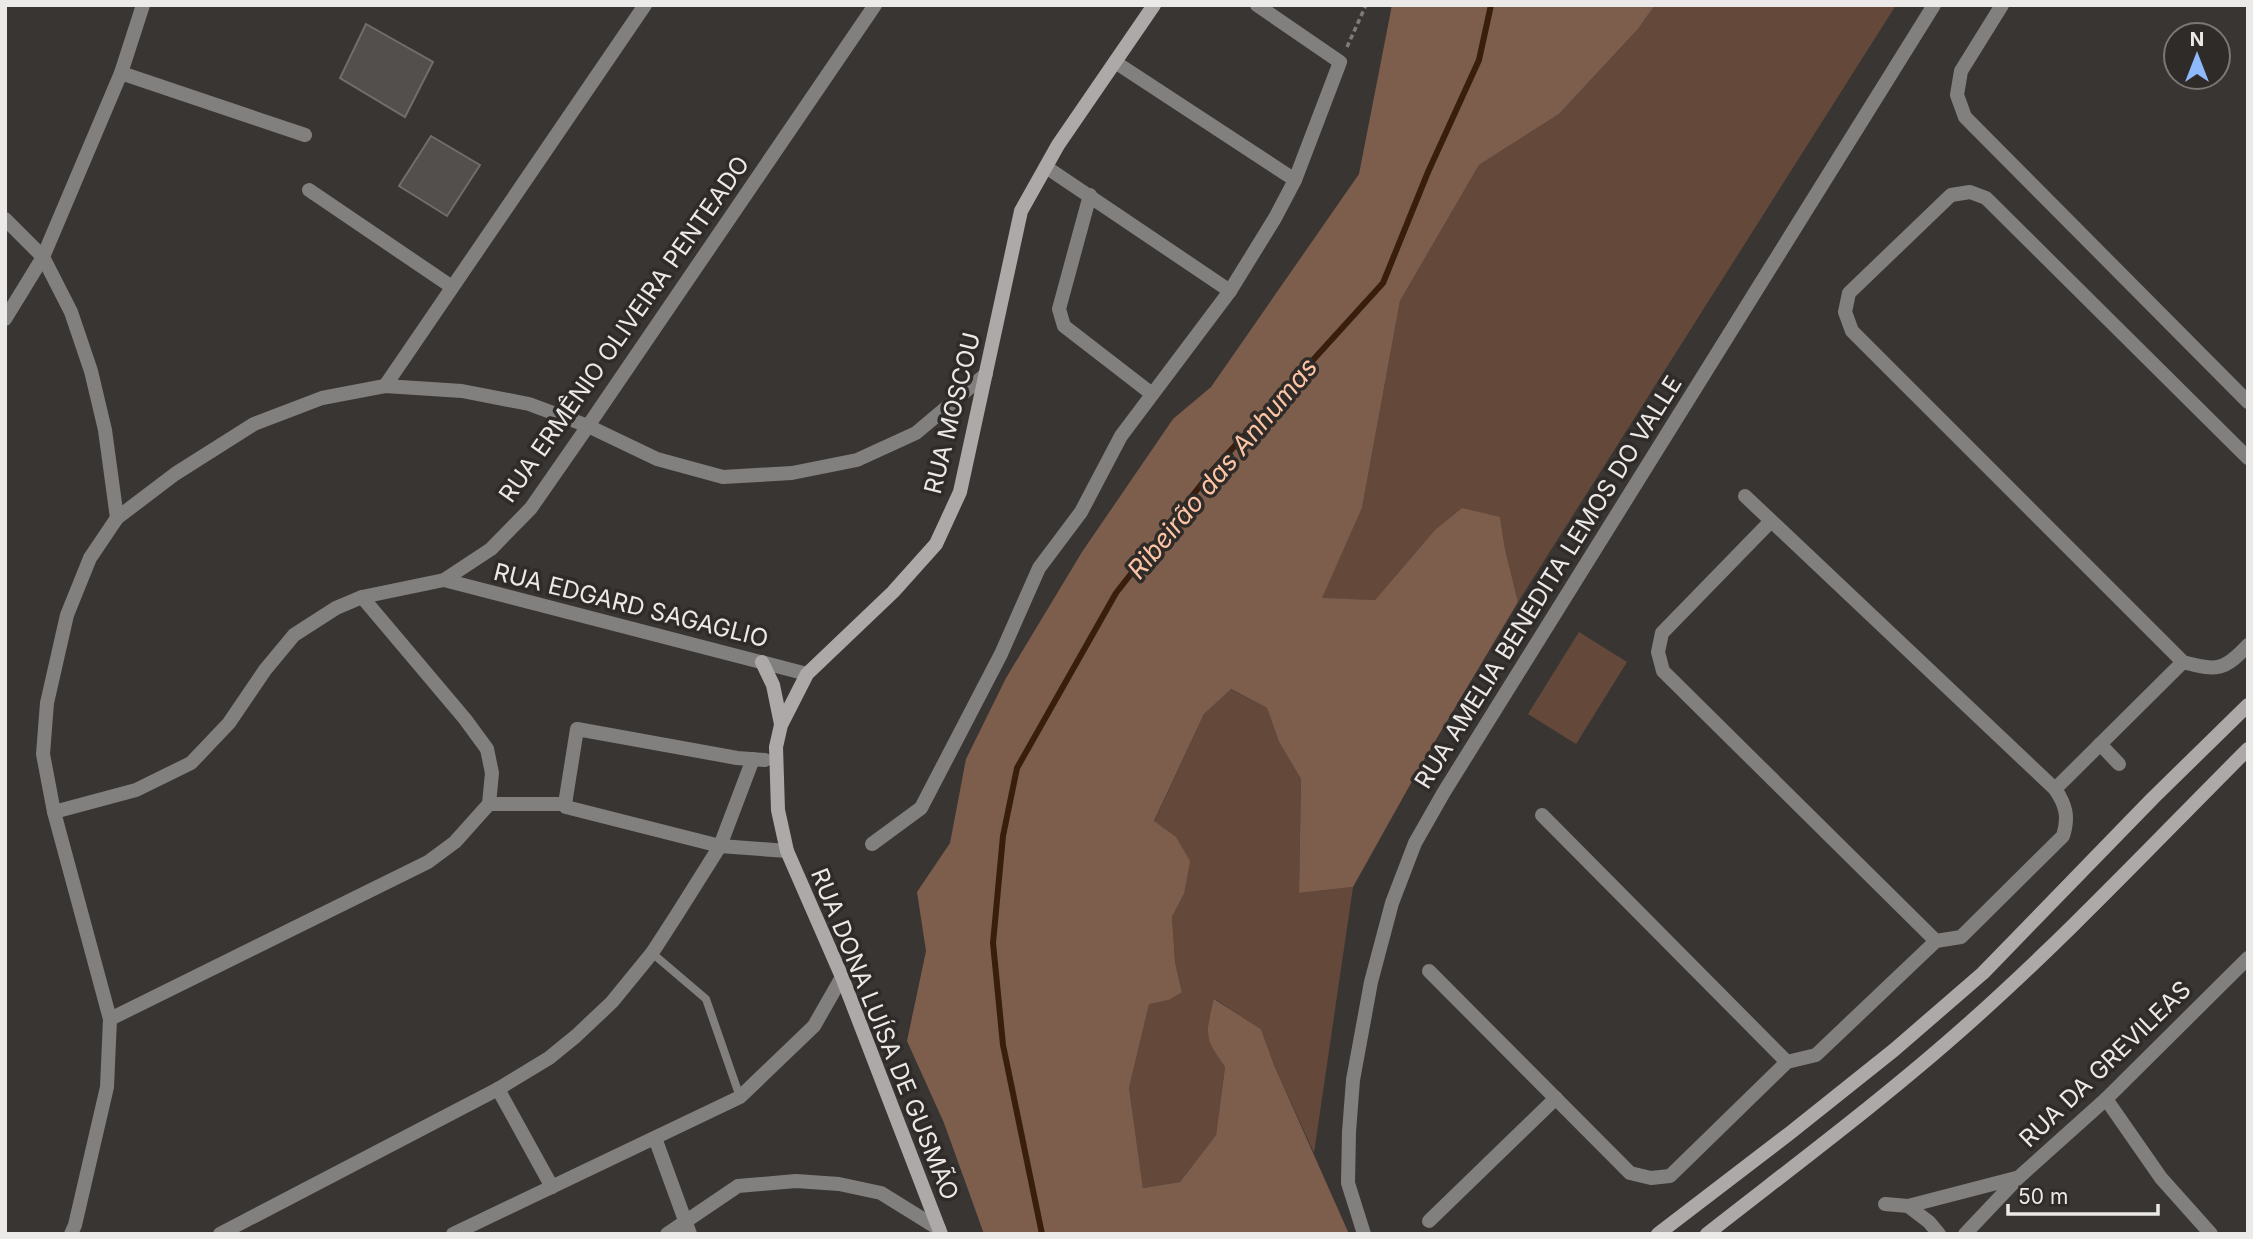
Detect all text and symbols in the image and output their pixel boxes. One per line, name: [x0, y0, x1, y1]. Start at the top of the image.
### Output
north arrow: [2162, 21, 2232, 91]
text: N: [2190, 28, 2204, 51]
street label: RUA ERMÊNIO OLIVEIRA PENTEADO: [492, 150, 755, 508]
street label: RUA MOSCOU: [918, 329, 986, 497]
water label: Ribeirão das Anhumas: [1121, 351, 1323, 585]
street label: RUA AMELIA BENEDITA LEMOS DO VALLE: [1408, 370, 1688, 794]
street label: RUA EDGARD SAGAGLIO: [491, 557, 771, 653]
street label: RUA DONA LUÍSA DE GUSMÃO: [805, 864, 966, 1204]
street label: RUA DA GREVILEAS: [2013, 975, 2197, 1153]
scale bar: [2008, 1172, 2158, 1216]
text: 50 m: [2018, 1184, 2068, 1209]

